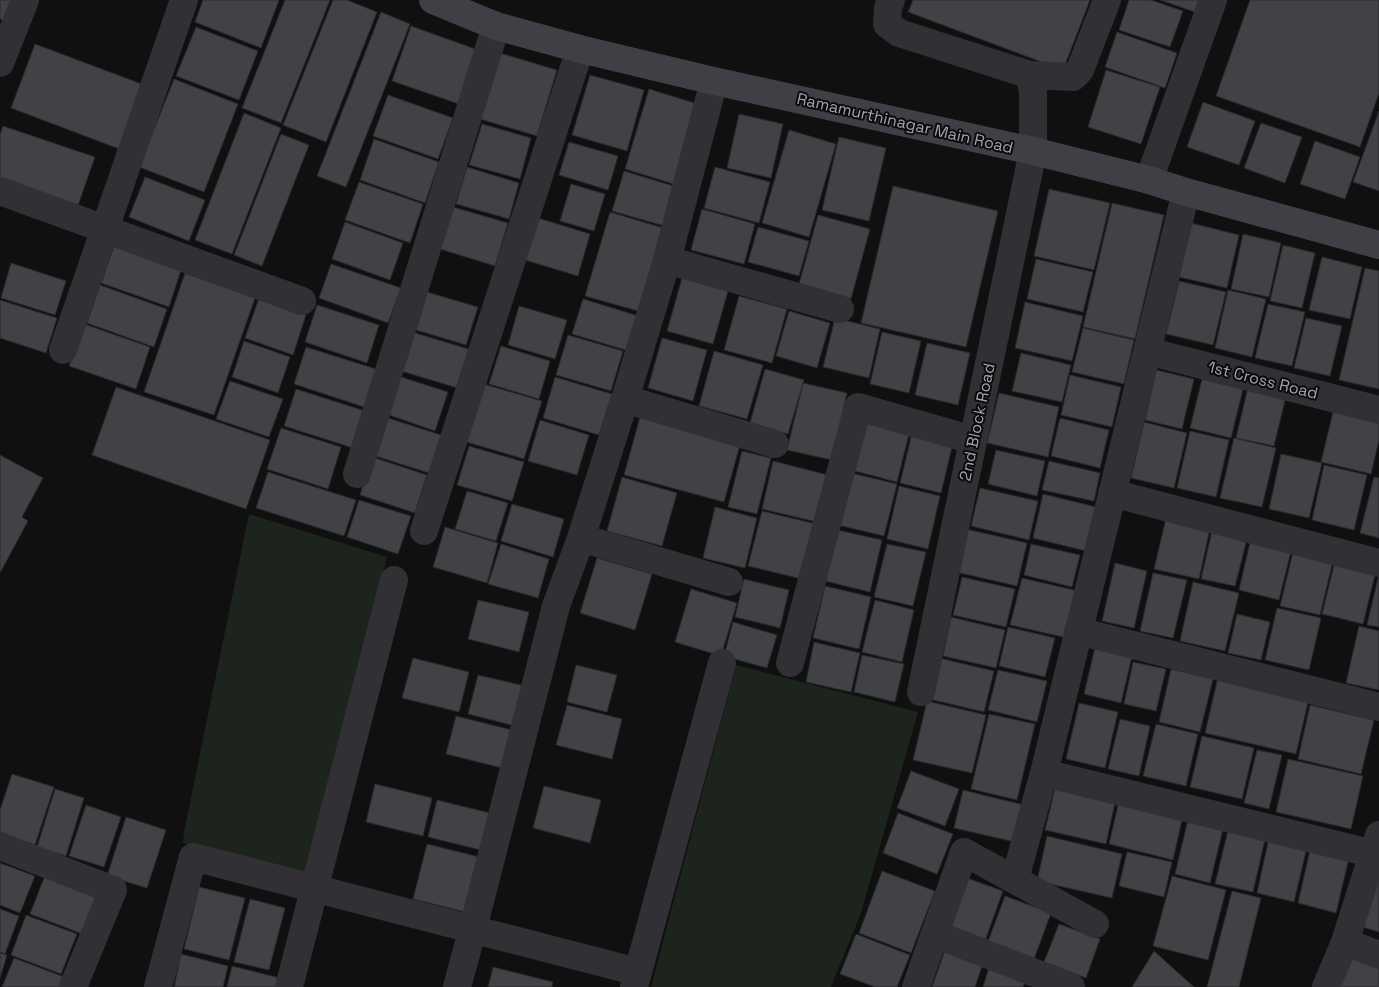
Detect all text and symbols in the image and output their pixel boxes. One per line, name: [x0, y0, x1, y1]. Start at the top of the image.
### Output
street label: Ramamurthinagar Main Road: [795, 88, 1015, 158]
street label: 1st Cross Road: [1206, 356, 1320, 404]
street label: 2nd Block Road: [954, 361, 1000, 483]

